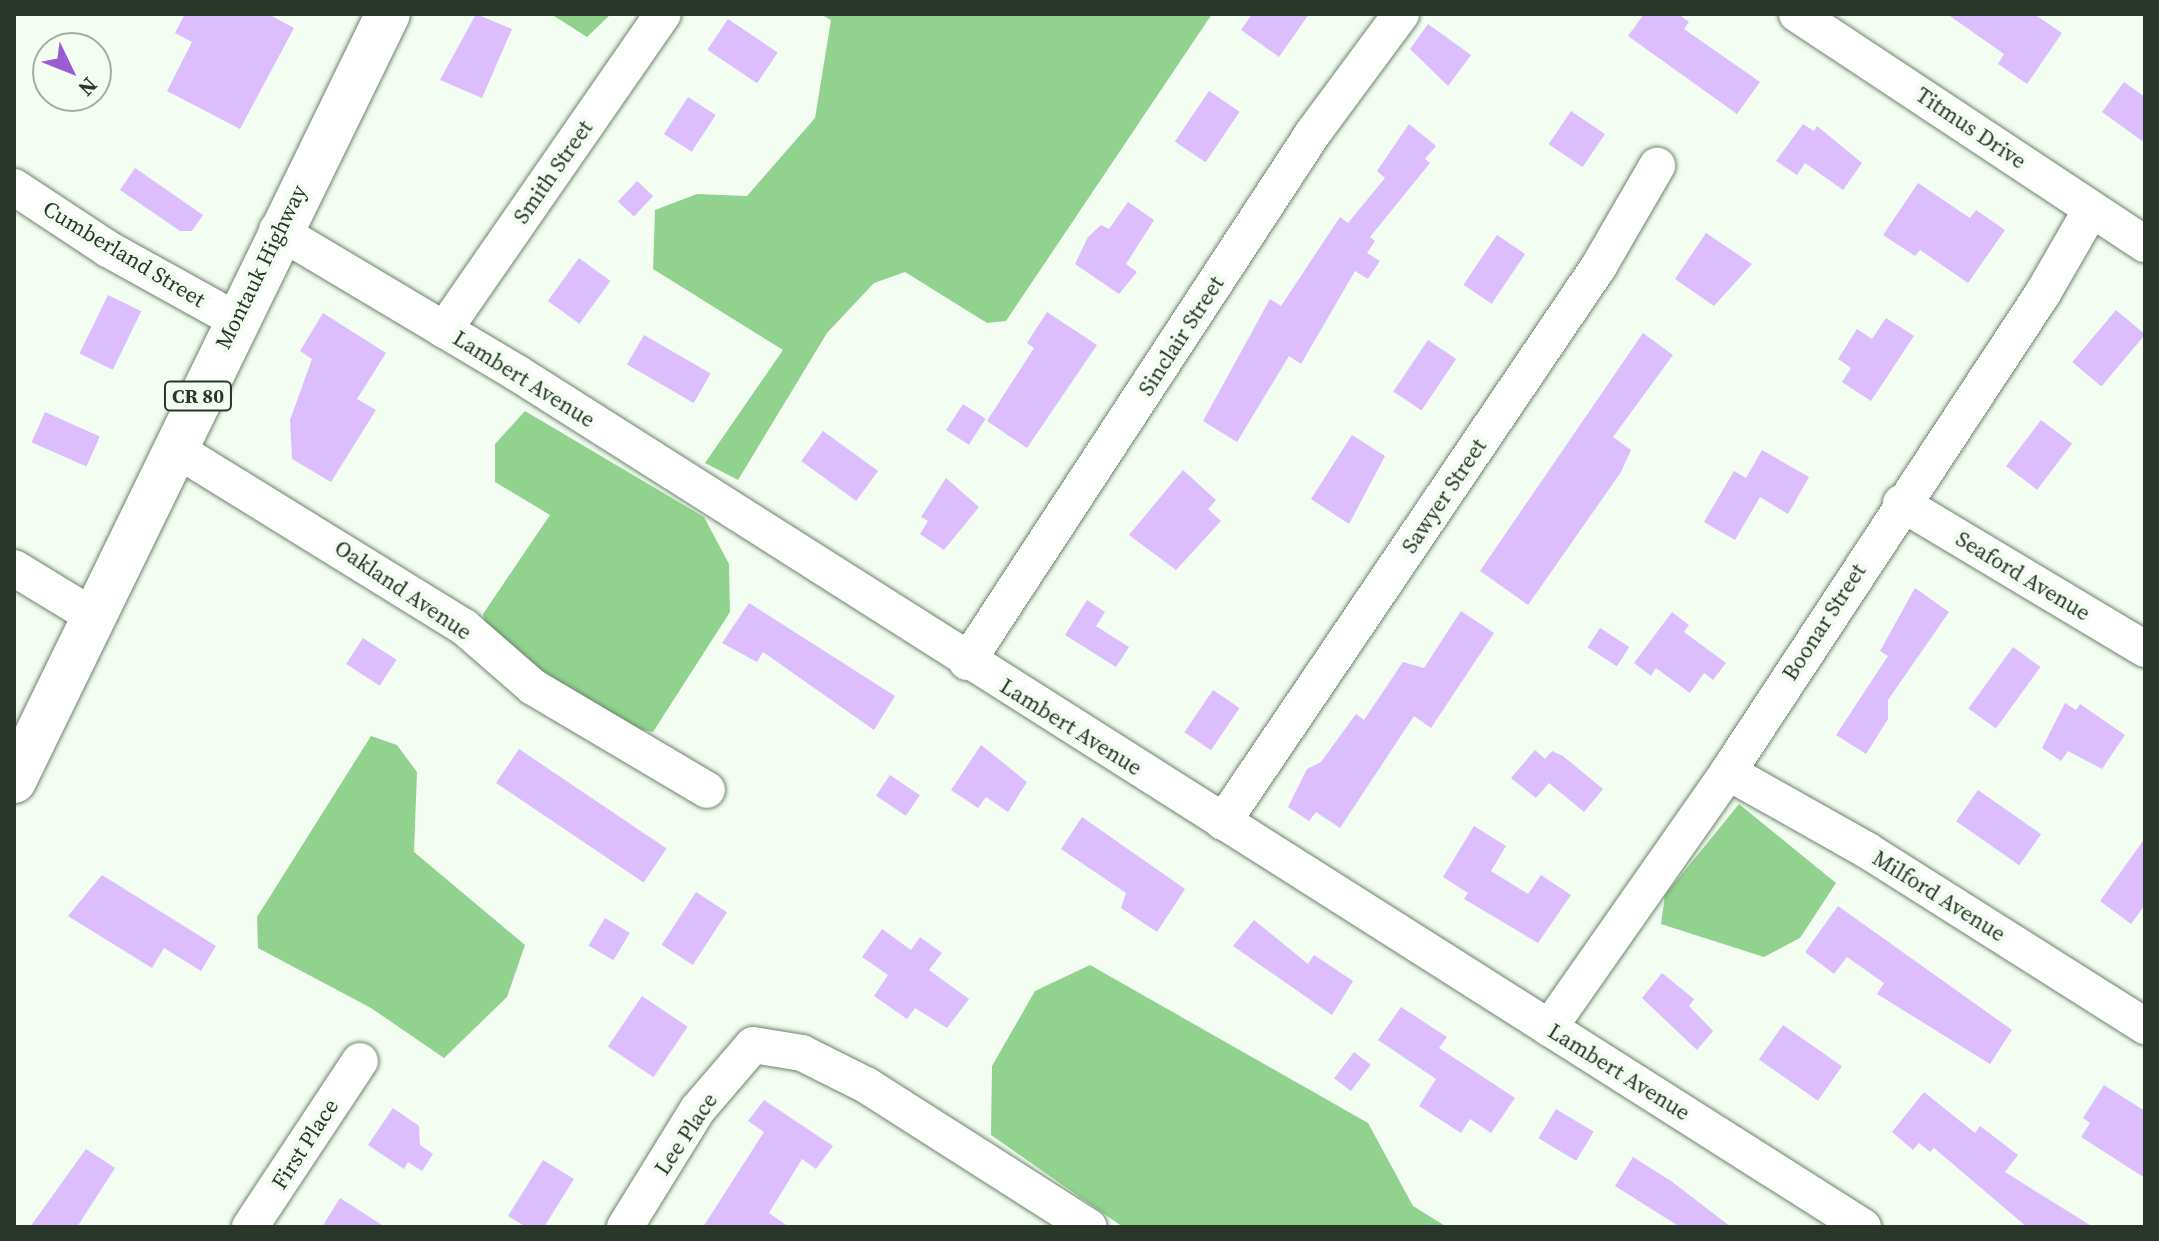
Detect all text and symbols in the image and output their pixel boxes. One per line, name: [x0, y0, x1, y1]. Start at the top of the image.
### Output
north arrow: [32, 32, 112, 112]
text: N: [72, 71, 105, 103]
street label: Titmus Drive: [1911, 81, 2031, 175]
street label: Smith Street: [508, 115, 598, 229]
street label: Montauk Highway: [210, 181, 312, 353]
street label: Cumberland Street: [38, 195, 210, 313]
street label: Sinclair Street: [1133, 271, 1229, 401]
street label: Lambert Avenue: [448, 325, 600, 433]
road number: CR 80: [162, 380, 234, 412]
street label: Sawyer Street: [1396, 434, 1492, 558]
street label: Seaford Avenue: [1951, 526, 2095, 626]
street label: Oakland Avenue: [330, 534, 476, 646]
street label: Boonar Street: [1777, 559, 1871, 685]
street label: Lambert Avenue: [995, 673, 1147, 781]
street label: Milford Avenue: [1868, 845, 2010, 947]
street label: Lambert Avenue: [1543, 1018, 1695, 1126]
street label: Lee Place: [649, 1088, 723, 1180]
street label: First Place: [266, 1094, 344, 1194]

